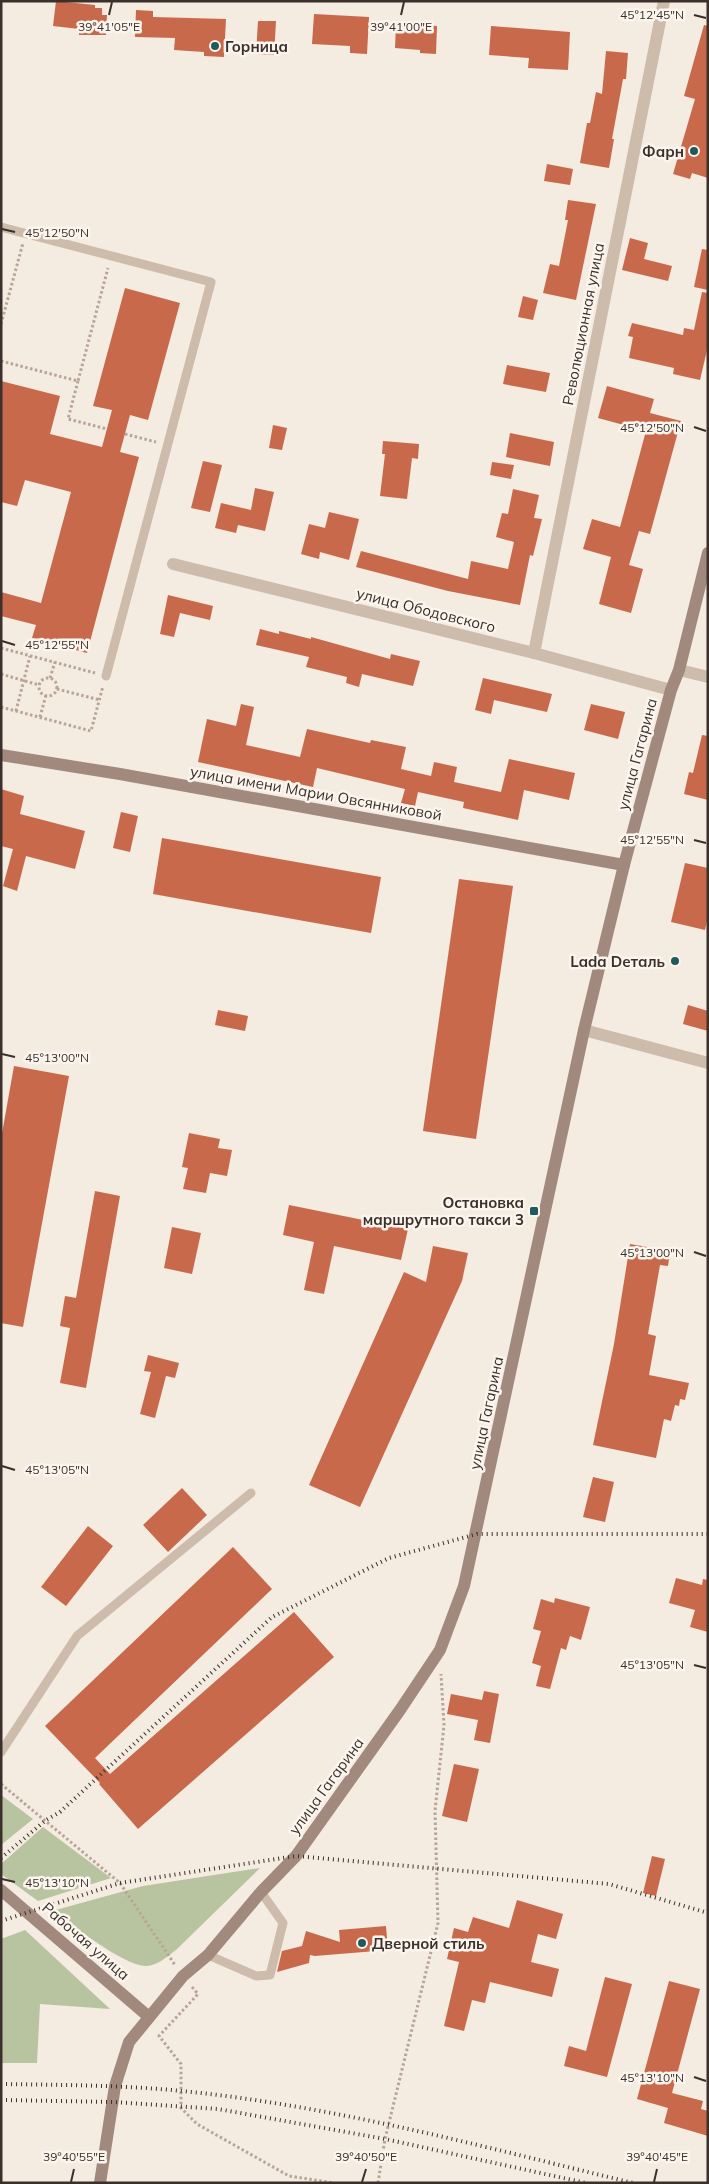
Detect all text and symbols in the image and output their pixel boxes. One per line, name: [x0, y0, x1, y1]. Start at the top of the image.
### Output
text: 45°12'45"N: [620, 7, 684, 22]
text: 39°41'05"E: [78, 19, 140, 34]
text: 39°41'00"E: [370, 19, 432, 34]
place label: Горница: [225, 37, 288, 56]
marker: Горница: [209, 40, 221, 52]
place label: Фарн: [642, 142, 684, 161]
marker: Фарн: [688, 145, 700, 157]
text: 45°12'50"N: [25, 225, 89, 240]
street label: Революционная улица: [558, 241, 608, 407]
text: 45°12'50"N: [620, 420, 684, 435]
street label: улица Ободовского: [355, 584, 497, 636]
text: 45°12'55"N: [25, 637, 89, 652]
street label: улица Гагарина: [613, 696, 661, 812]
street label: улица имени Марии Овсянниковой: [189, 761, 443, 825]
text: 45°12'55"N: [620, 832, 684, 847]
place label: Lada Dеталь: [570, 952, 665, 971]
marker: Lada Dеталь: [669, 955, 681, 967]
text: 45°13'00"N: [25, 1050, 89, 1065]
place label: Остановка маршрутного такси 3: [363, 1193, 524, 1229]
marker: Остановка маршрутного такси 3: [528, 1205, 540, 1217]
text: 45°13'00"N: [620, 1245, 684, 1260]
street label: улица Гагарина: [465, 1355, 507, 1471]
text: 45°13'05"N: [25, 1462, 89, 1477]
text: 45°13'05"N: [620, 1657, 684, 1672]
street label: улица Гагарина: [284, 1734, 368, 1838]
text: 45°13'10"N: [25, 1875, 89, 1890]
street label: Рабочая улица: [38, 1898, 134, 1984]
place label: Дверной стиль: [372, 1934, 485, 1953]
marker: Дверной стиль: [356, 1937, 368, 1949]
text: 45°13'10"N: [620, 2070, 684, 2085]
text: 39°40'55"E: [43, 2149, 105, 2164]
text: 39°40'50"E: [335, 2149, 397, 2164]
text: 39°40'45"E: [626, 2149, 688, 2164]

